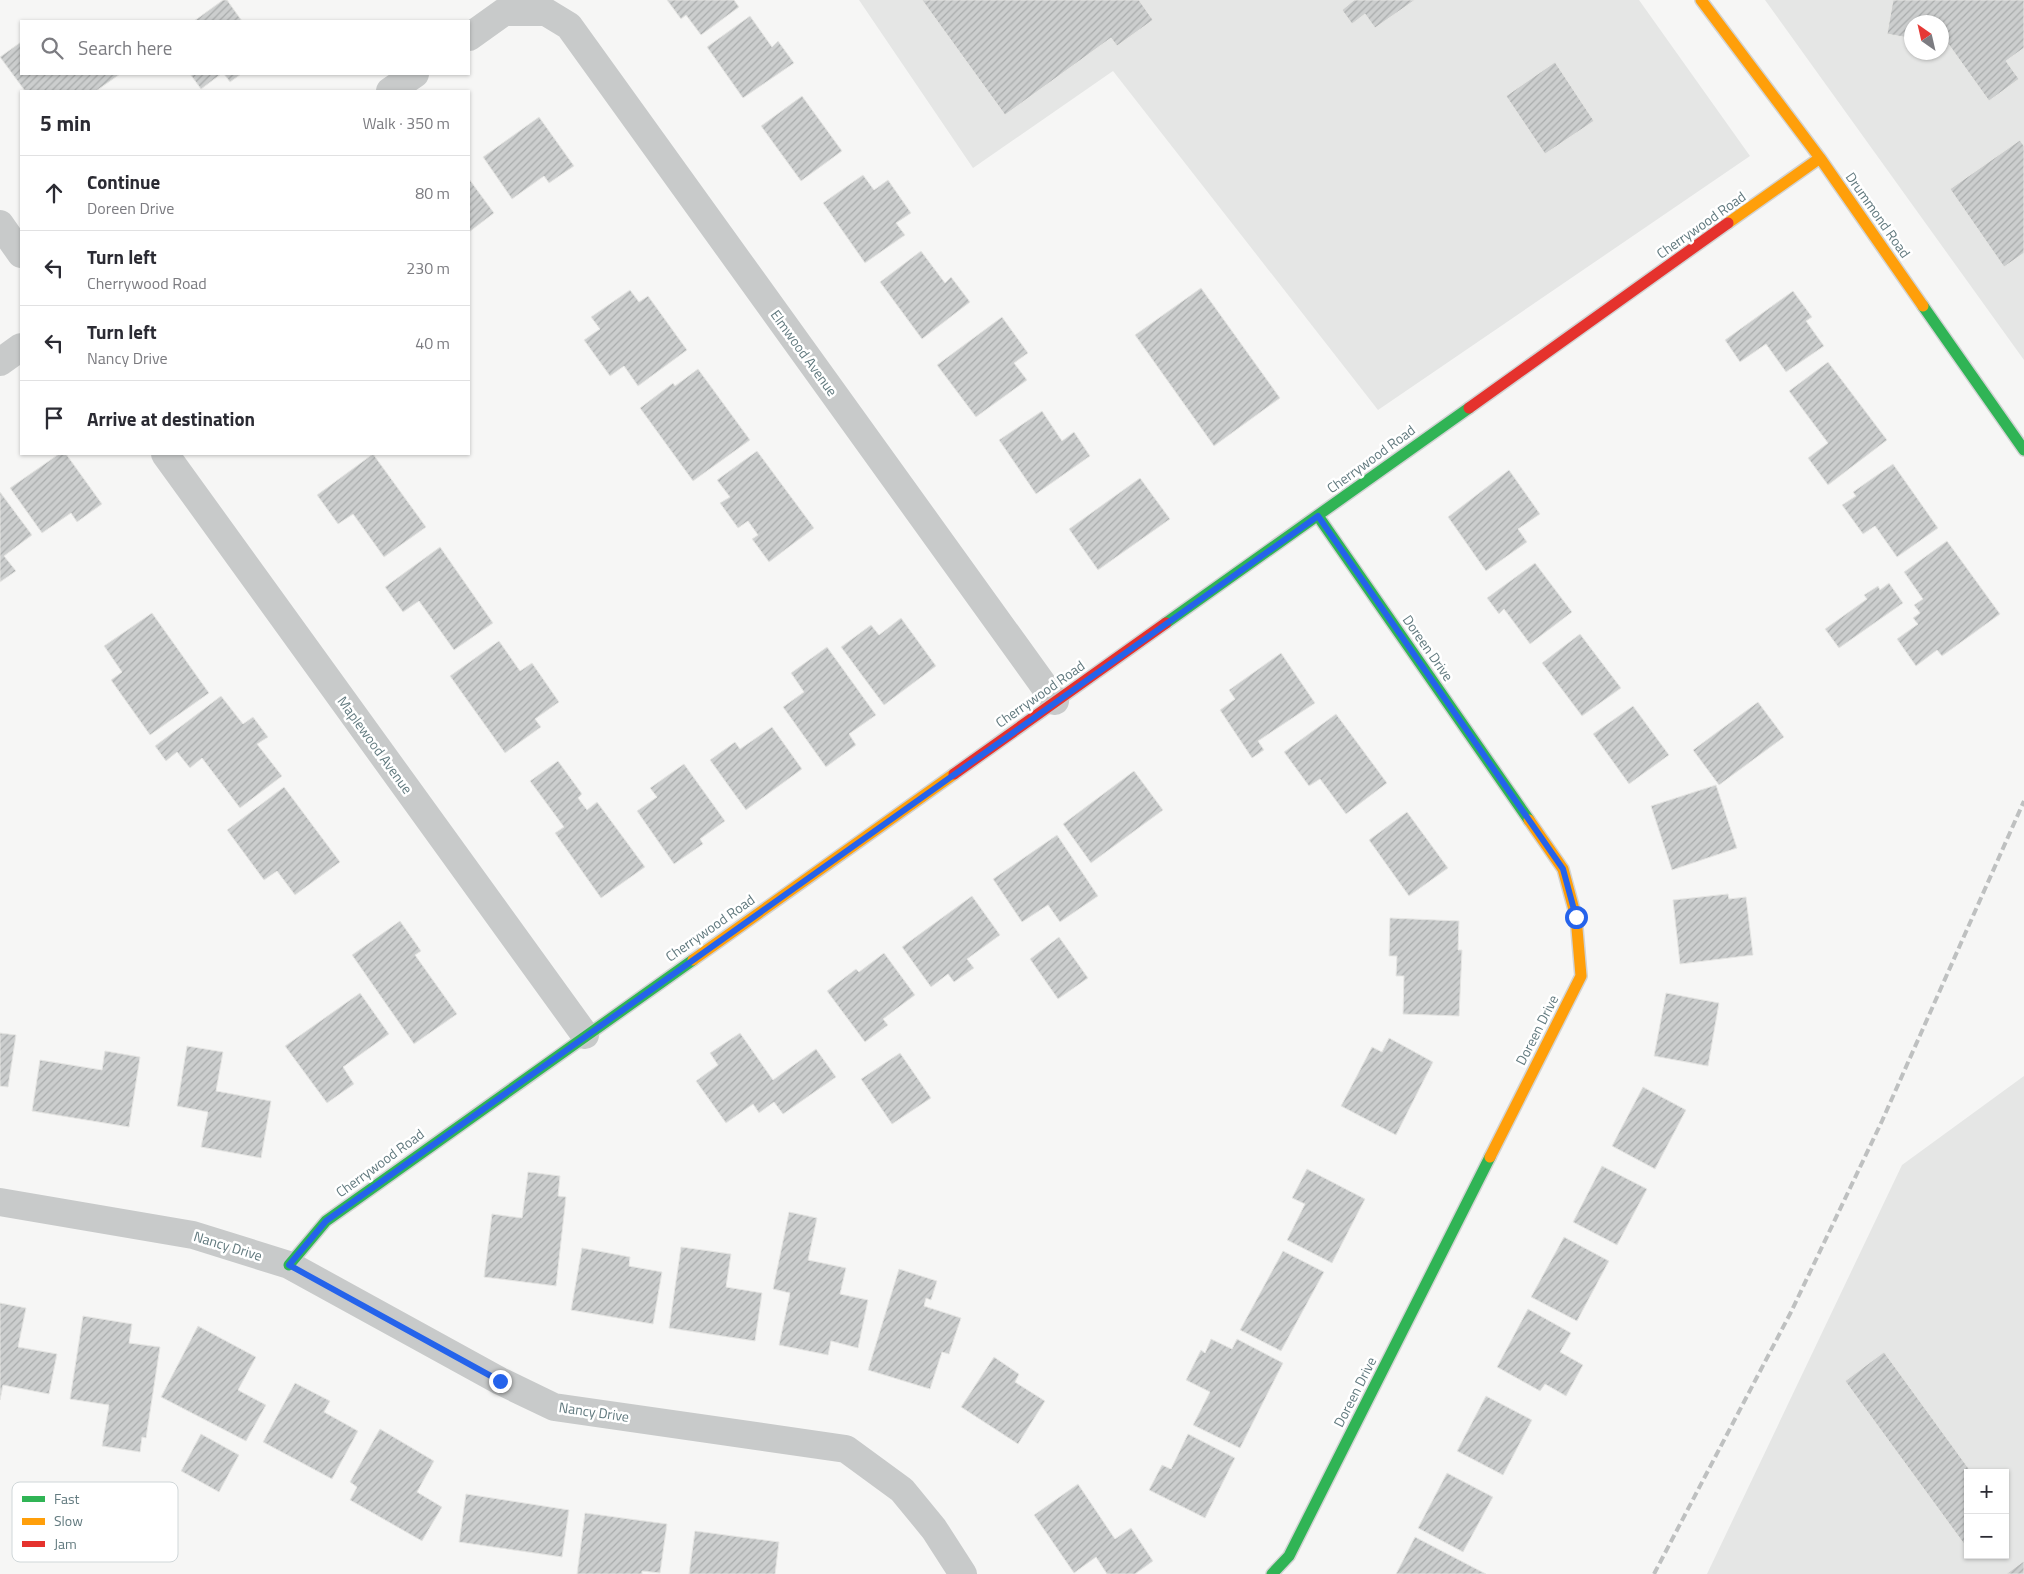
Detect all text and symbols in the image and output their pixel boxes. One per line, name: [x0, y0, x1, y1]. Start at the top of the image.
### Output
north arrow: [1904, 15, 1949, 60]
search box: [20, 20, 470, 75]
text: Search here: [78, 33, 172, 62]
icon: search: [38, 34, 66, 62]
text: 5 min: [40, 107, 91, 139]
text: Walk · 350 m: [362, 111, 450, 135]
text: Continue: [87, 167, 160, 196]
street label: Drummond Road: [1841, 168, 1916, 262]
icon: ahead: [40, 179, 68, 207]
text: 80 m: [415, 181, 450, 205]
street label: Cherrywood Road: [1652, 186, 1750, 263]
text: Doreen Drive: [87, 196, 174, 220]
text: Turn left: [87, 242, 157, 271]
icon: left: [40, 254, 68, 282]
text: 230 m: [406, 256, 450, 280]
text: Cherrywood Road: [87, 271, 207, 295]
street label: Elmwood Avenue: [766, 305, 843, 400]
text: Turn left: [87, 317, 157, 346]
icon: left: [40, 329, 68, 357]
text: 40 m: [415, 331, 450, 355]
text: Nancy Drive: [87, 346, 168, 370]
icon: arrive: [40, 404, 68, 432]
text: Arrive at destination: [87, 404, 255, 433]
street label: Cherrywood Road: [1322, 419, 1419, 498]
street label: Doreen Drive: [1398, 610, 1459, 685]
street label: Cherrywood Road: [991, 655, 1089, 732]
street label: Maplewood Avenue: [333, 692, 418, 798]
street label: Cherrywood Road: [661, 889, 759, 966]
route start: [1565, 906, 1588, 929]
street label: Doreen Drive: [1510, 991, 1563, 1069]
street label: Cherrywood Road: [331, 1123, 428, 1202]
street label: Nancy Drive: [191, 1225, 265, 1266]
street label: Doreen Drive: [1328, 1353, 1381, 1431]
route end: [489, 1370, 512, 1393]
street label: Nancy Drive: [558, 1396, 630, 1427]
map controls: [1964, 1469, 2009, 1559]
button: +: [1964, 1469, 2009, 1514]
legend: [12, 1482, 178, 1562]
text: Fast: [54, 1488, 79, 1509]
text: Slow: [54, 1510, 83, 1531]
button: −: [1964, 1514, 2009, 1559]
text: Jam: [54, 1533, 77, 1554]

